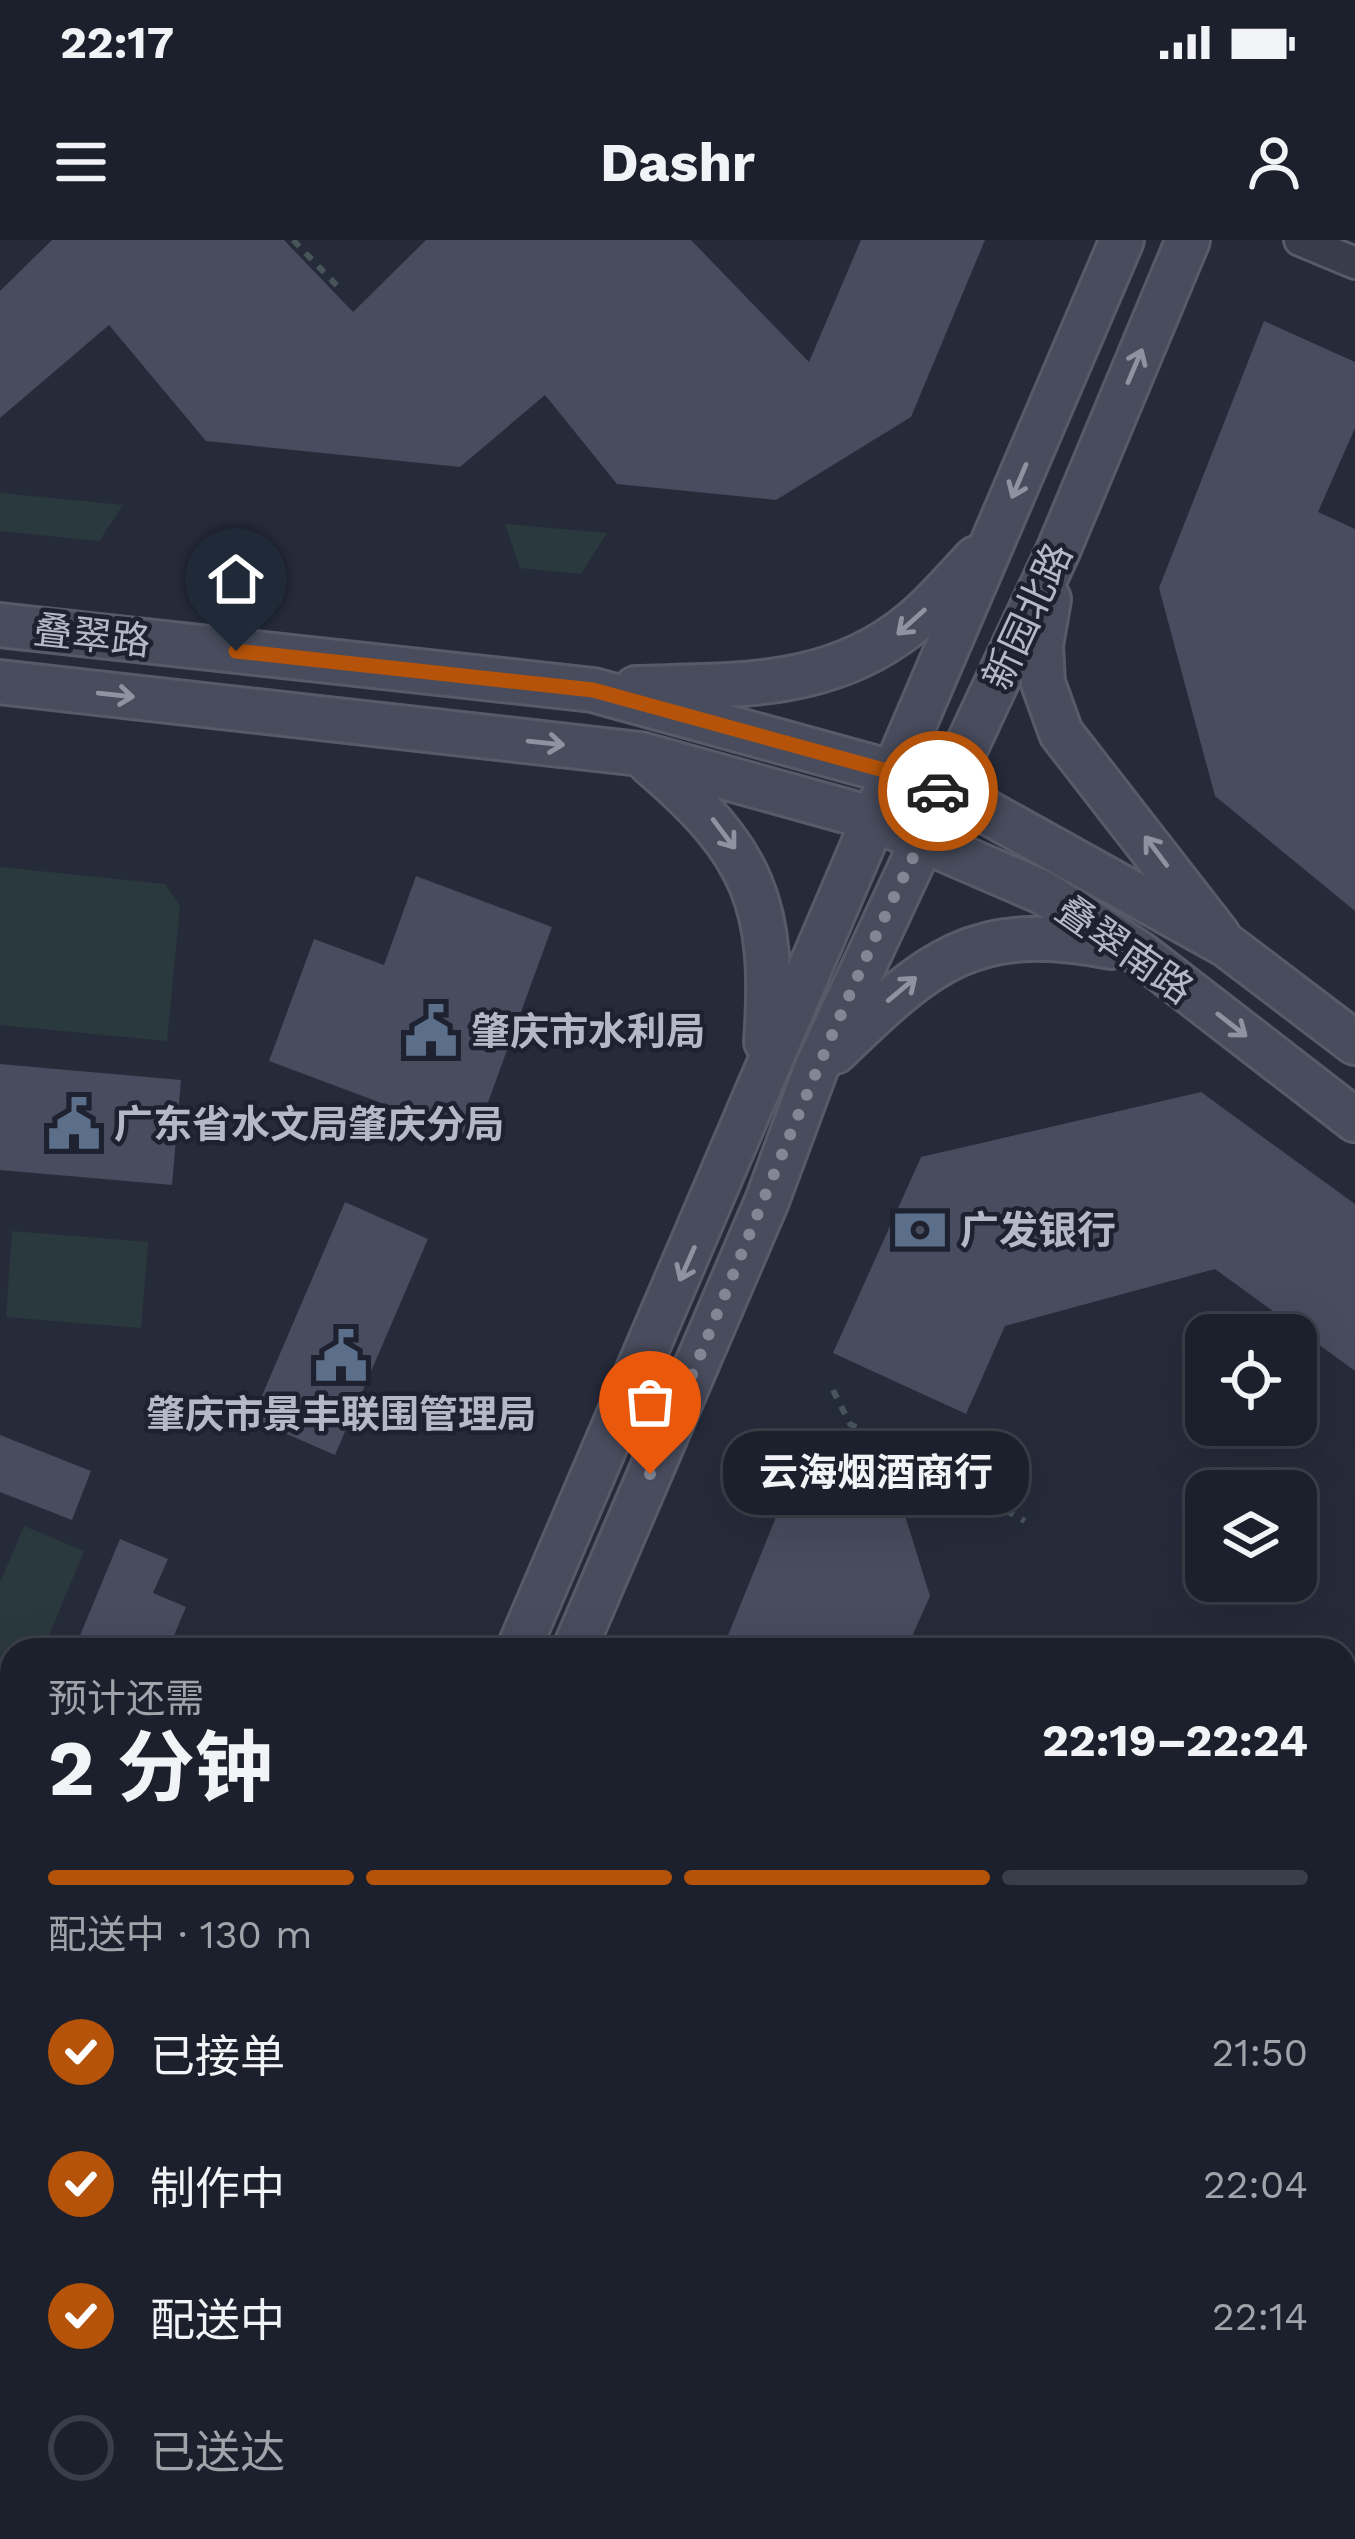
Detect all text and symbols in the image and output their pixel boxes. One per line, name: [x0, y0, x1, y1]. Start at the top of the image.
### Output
text: 22:17: [60, 16, 174, 69]
icon: menu: [48, 129, 114, 195]
icon: person: [1241, 129, 1307, 195]
text: Dashr: [600, 131, 755, 194]
one-way arrow: [1126, 348, 1148, 384]
one-way arrow: [1007, 462, 1028, 499]
pin: [185, 528, 287, 651]
street label: 新园北路: [974, 536, 1081, 696]
icon: home: [203, 546, 269, 612]
street label: 叠翠路: [31, 607, 152, 664]
one-way arrow: [896, 608, 926, 635]
one-way arrow: [96, 684, 135, 707]
courier: [878, 731, 998, 851]
one-way arrow: [525, 733, 564, 755]
icon: car: [905, 758, 971, 824]
one-way arrow: [710, 818, 736, 850]
one-way arrow: [1144, 835, 1170, 868]
street label: 叠翠南路: [1048, 886, 1202, 1013]
one-way arrow: [886, 976, 917, 1004]
public building icon: 肇庆市水利局: [402, 1002, 460, 1060]
place label: 肇庆市水利局: [471, 1009, 705, 1054]
one-way arrow: [1215, 1011, 1247, 1038]
public building icon: 广东省水文局肇庆分局: [45, 1095, 103, 1153]
place label: 广东省水文局肇庆分局: [114, 1102, 504, 1147]
bank icon: 广发银行: [891, 1201, 949, 1259]
place label: 广发银行: [960, 1208, 1116, 1253]
one-way arrow: [674, 1246, 696, 1282]
map controls: [1185, 1314, 1317, 1602]
button: locate: [1185, 1314, 1317, 1446]
public building icon: 肇庆市景丰联围管理局: [312, 1327, 370, 1385]
pin: [599, 1351, 701, 1474]
icon: bag: [617, 1369, 683, 1435]
place label: 肇庆市景丰联围管理局: [146, 1392, 536, 1437]
callout: 云海烟酒商行: [722, 1432, 1028, 1516]
text: 云海烟酒商行: [759, 1450, 993, 1495]
button: layers: [1185, 1470, 1317, 1602]
text: 预计还需: [48, 1676, 204, 1721]
text: 22:19–22:24: [1042, 1714, 1308, 1767]
text: 2 分钟: [48, 1722, 273, 1814]
text: 配送中 · 130 m: [48, 1912, 312, 1957]
icon: check: [48, 2019, 114, 2085]
text: 已接单: [150, 2030, 285, 2083]
text: 21:50: [1212, 2030, 1308, 2075]
icon: check: [48, 2151, 114, 2217]
text: 制作中: [150, 2162, 285, 2215]
text: 22:04: [1203, 2162, 1308, 2207]
icon: check: [48, 2283, 114, 2349]
text: 配送中: [150, 2294, 285, 2347]
text: 22:14: [1212, 2294, 1308, 2339]
text: 已送达: [150, 2426, 285, 2479]

